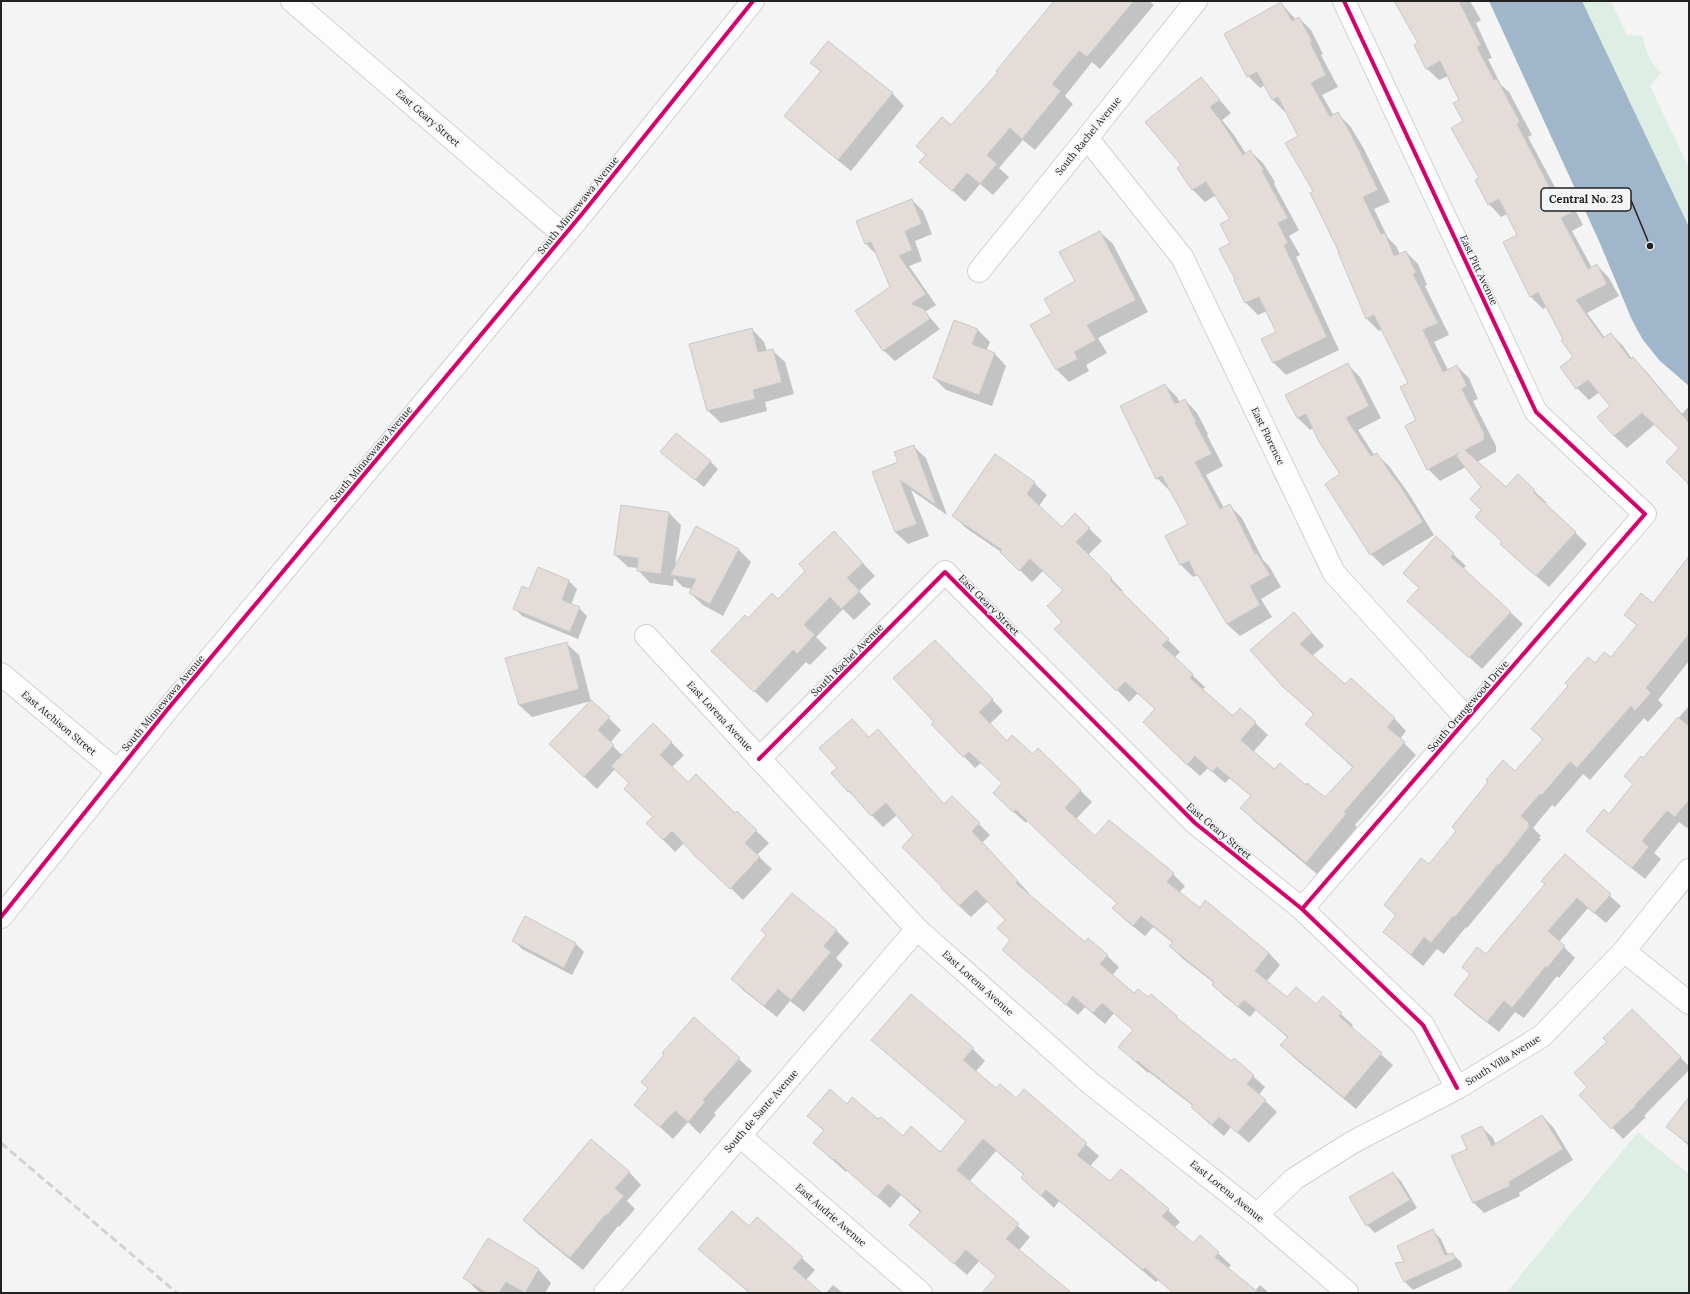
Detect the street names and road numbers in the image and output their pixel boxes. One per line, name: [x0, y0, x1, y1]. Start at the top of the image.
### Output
street label: East Geary Street: [393, 86, 463, 150]
street label: South Rachel Avenue: [1052, 94, 1124, 178]
street label: South Minnewawa Avenue: [535, 153, 622, 257]
street label: East Pitt Avenue: [1457, 233, 1501, 308]
street label: South Minnewawa Avenue: [327, 403, 416, 505]
street label: East Florence: [1248, 405, 1288, 468]
street label: East Geary Street: [956, 572, 1022, 638]
street label: South Rachel Avenue: [808, 621, 886, 699]
street label: South Minnewawa Avenue: [119, 652, 208, 754]
street label: South Orangewood Drive: [1425, 657, 1512, 755]
street label: East Lorena Avenue: [684, 678, 756, 754]
street label: East Atchison Street: [19, 688, 99, 758]
street label: East Geary Street: [1184, 800, 1254, 862]
street label: East Lorena Avenue: [940, 948, 1017, 1019]
street label: South Villa Avenue: [1463, 1031, 1544, 1088]
street label: South de Sante Avenue: [721, 1066, 801, 1156]
street label: East Lorena Avenue: [1187, 1157, 1267, 1225]
street label: East Audrie Avenue: [793, 1181, 870, 1250]

